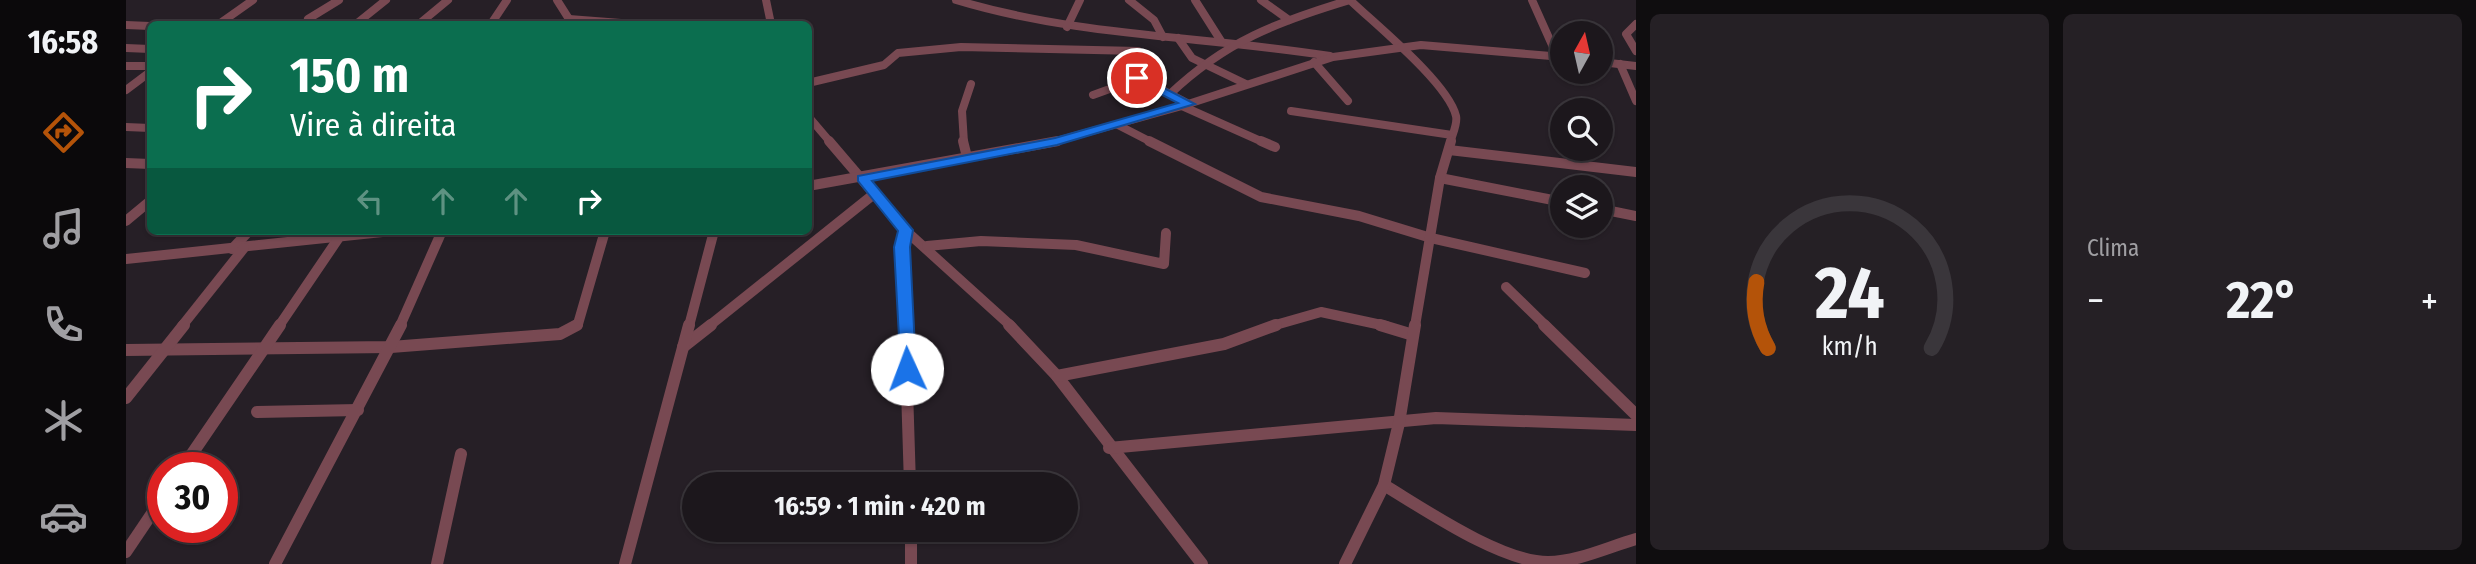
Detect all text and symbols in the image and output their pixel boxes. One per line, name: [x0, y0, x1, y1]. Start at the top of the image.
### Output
north arrow: [1550, 21, 1614, 84]
map controls: [1550, 21, 1613, 238]
text: 16:58: [28, 23, 98, 61]
text: 150 m: [290, 46, 409, 105]
pin: [1107, 48, 1167, 108]
icon: right: [175, 49, 266, 140]
icon: arrive: [1118, 59, 1156, 97]
button: search: [1550, 98, 1613, 161]
text: Vire à direita: [290, 106, 456, 144]
icon: directions: [39, 108, 88, 157]
button: layers: [1550, 175, 1613, 238]
icon: left: [351, 182, 389, 220]
icon: ahead: [424, 182, 462, 220]
icon: ahead: [497, 182, 535, 220]
icon: right: [570, 182, 608, 220]
icon: music: [39, 204, 88, 253]
text: Clima: [2087, 234, 2139, 262]
text: 24: [1814, 250, 1884, 337]
text: 22°: [2226, 269, 2299, 332]
text: −: [2087, 278, 2104, 324]
text: +: [2421, 278, 2438, 324]
icon: phone: [39, 300, 88, 349]
position arrow: [870, 332, 944, 406]
text: km/h: [1822, 332, 1877, 362]
icon: climate: [39, 396, 88, 445]
speed limit sign: 30: [147, 452, 238, 543]
text: 16:59 · 1 min · 420 m: [774, 491, 986, 522]
icon: car: [39, 492, 88, 541]

